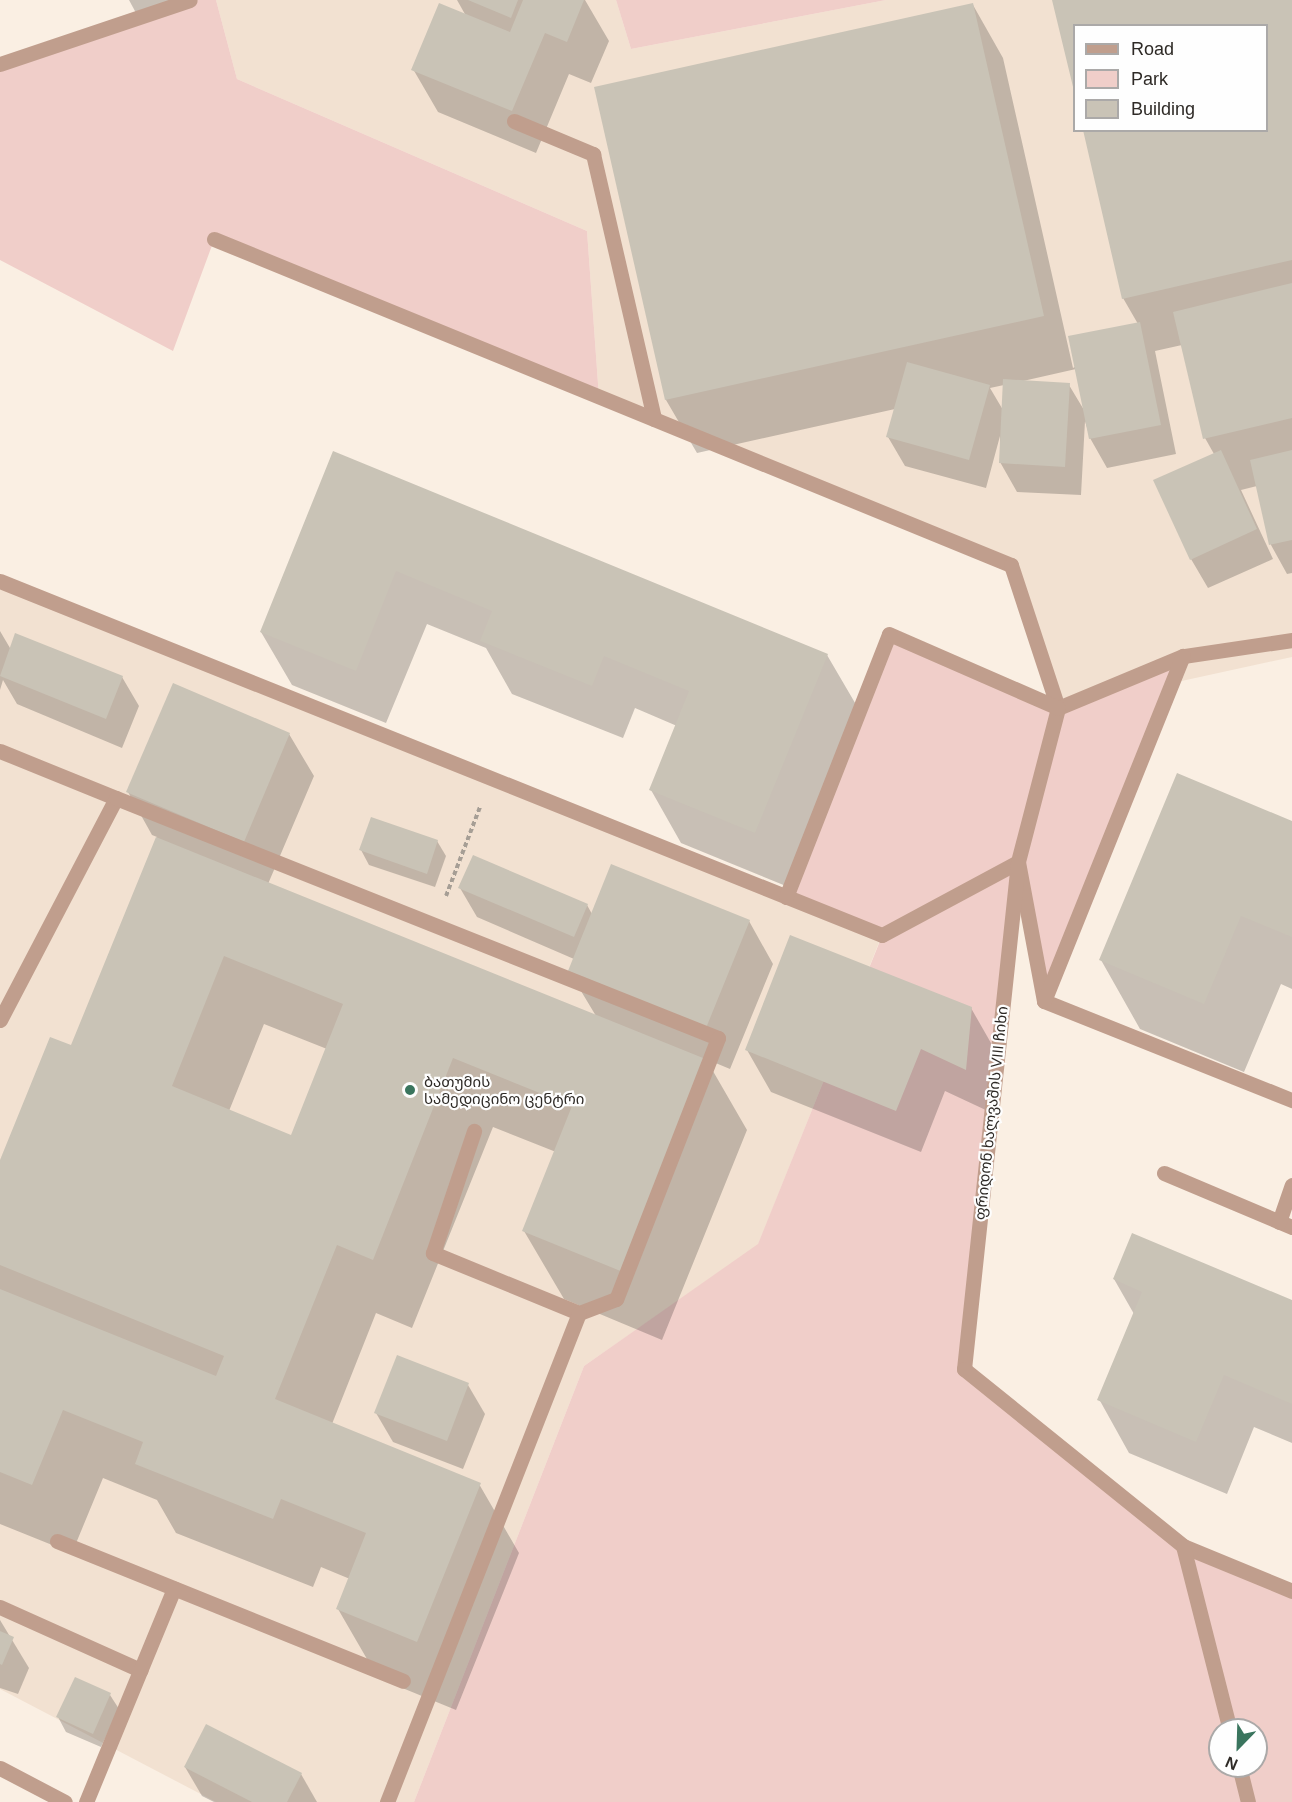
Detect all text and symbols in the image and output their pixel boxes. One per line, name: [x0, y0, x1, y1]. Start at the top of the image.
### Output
legend: [1073, 24, 1268, 132]
text: Road: [1131, 39, 1174, 59]
text: Park: [1131, 69, 1168, 89]
text: Building: [1131, 99, 1195, 119]
street label: ფრიდონ ხალვაშის VIII ჩიხი: [971, 1005, 1011, 1221]
place label: ბათუმის სამედიცინო ცენტრი: [424, 1072, 584, 1107]
marker: ბათუმის სამედიცინო ცენტრი: [401, 1081, 419, 1099]
north arrow: [1208, 1718, 1268, 1778]
text: N: [1223, 1753, 1240, 1773]

